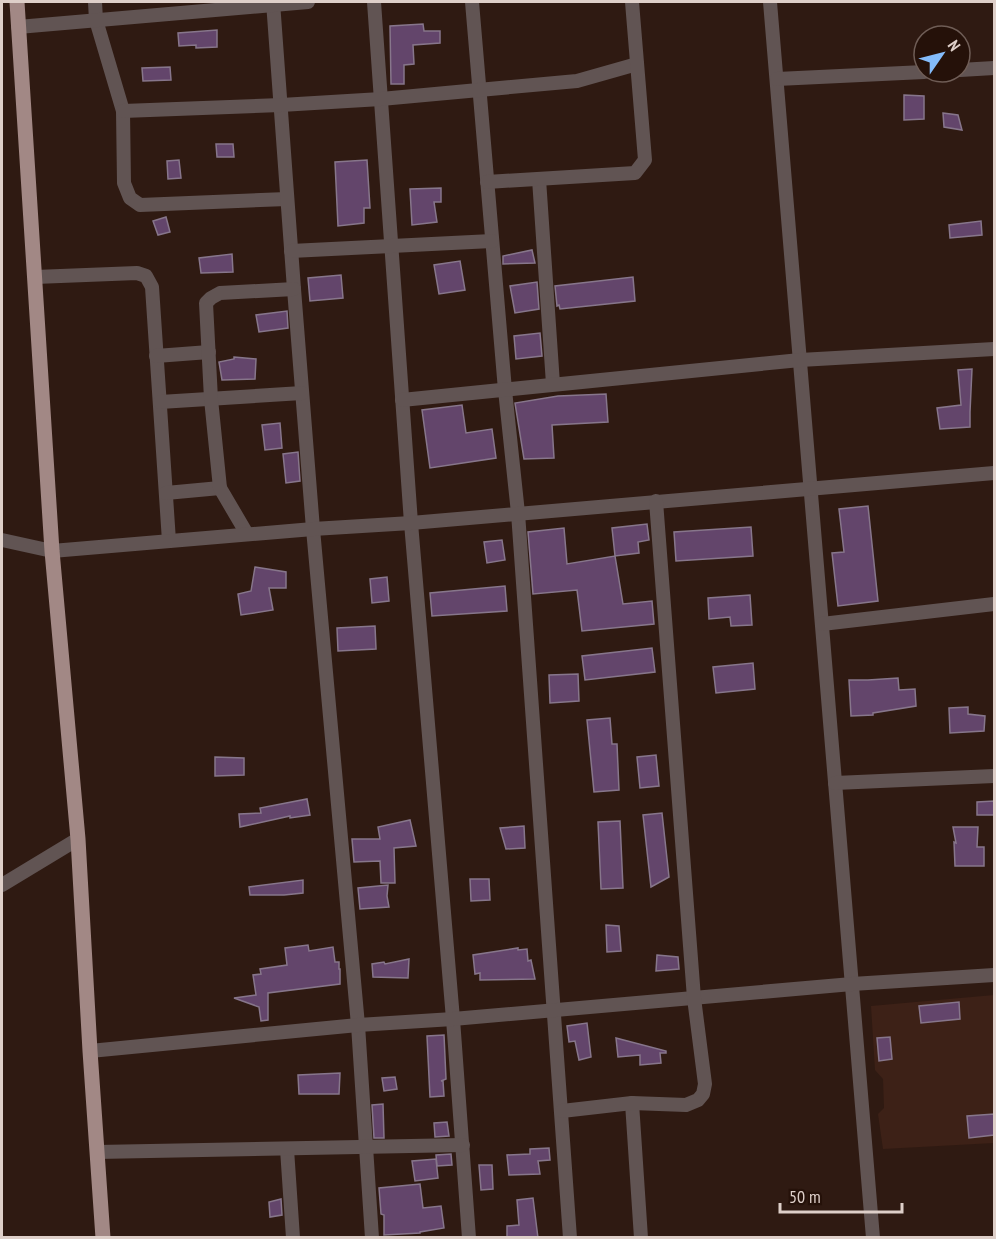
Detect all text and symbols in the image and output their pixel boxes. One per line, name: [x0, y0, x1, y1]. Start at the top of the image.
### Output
north arrow: [912, 24, 972, 84]
text: N: [944, 36, 965, 55]
scale bar: [780, 1176, 902, 1214]
text: 50 m: [789, 1185, 821, 1208]

